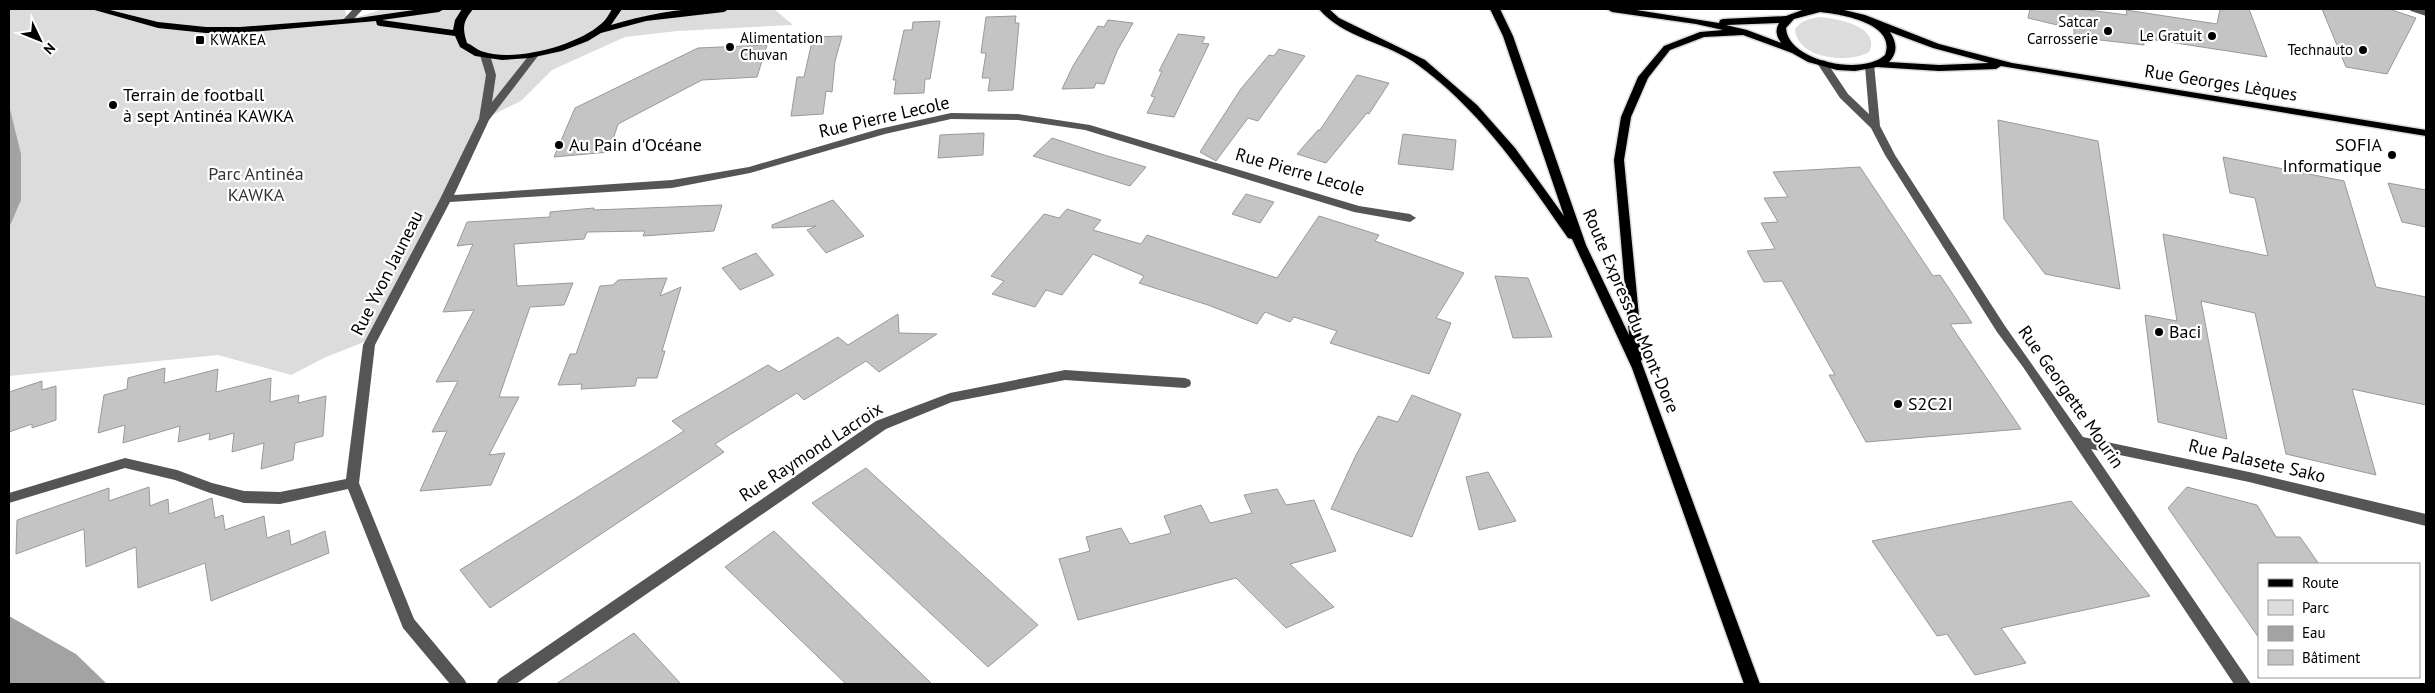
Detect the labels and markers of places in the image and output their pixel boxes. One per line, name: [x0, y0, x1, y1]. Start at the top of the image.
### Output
place label: Satcar Carrosserie: [2027, 12, 2098, 48]
marker: Satcar Carrosserie: [2102, 25, 2114, 37]
place label: Le Gratuit: [2140, 26, 2202, 45]
place label: Alimentation Chuvan: [740, 28, 823, 64]
place label: KWAKEA: [210, 30, 266, 49]
marker: Le Gratuit: [2206, 30, 2218, 42]
marker: KWAKEA: [194, 34, 206, 46]
place label: Technauto: [2287, 40, 2353, 59]
marker: Alimentation Chuvan: [724, 41, 736, 53]
marker: Technauto: [2357, 44, 2369, 56]
place label: Terrain de football à sept Antinéa KAWKA: [123, 83, 294, 127]
marker: Terrain de football à sept Antinéa KAWKA: [107, 99, 119, 111]
place label: Au Pain d'Océane: [569, 133, 702, 156]
place label: SOFIA Informatique: [2283, 133, 2382, 177]
marker: Au Pain d'Océane: [553, 139, 565, 151]
marker: SOFIA Informatique: [2386, 149, 2398, 161]
place label: Baci: [2169, 320, 2201, 343]
marker: Baci: [2153, 326, 2165, 338]
place label: S2C2I: [1908, 392, 1953, 415]
marker: S2C2I: [1892, 398, 1904, 410]

